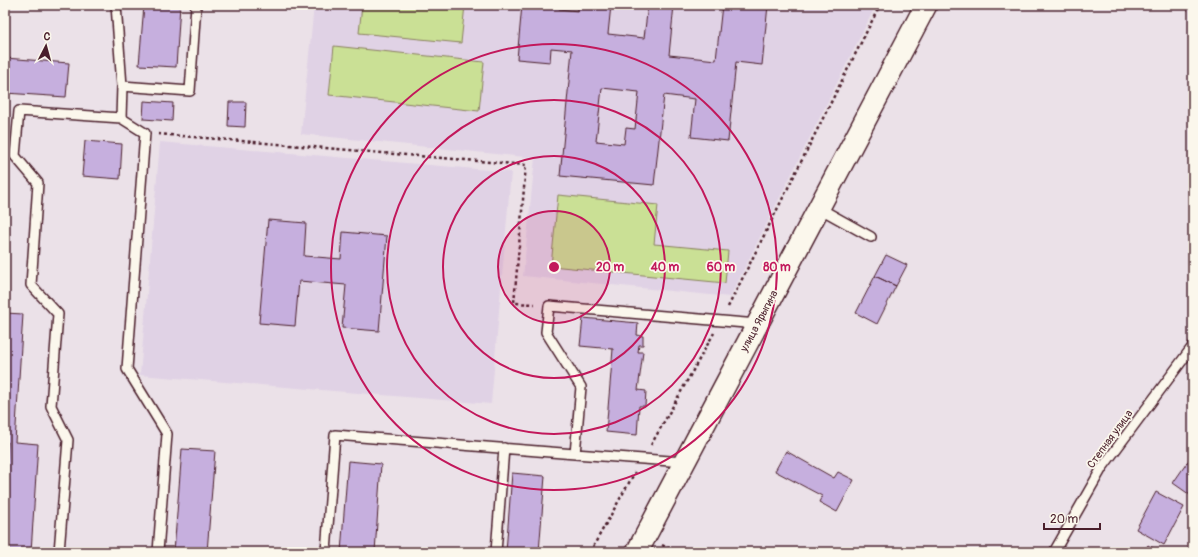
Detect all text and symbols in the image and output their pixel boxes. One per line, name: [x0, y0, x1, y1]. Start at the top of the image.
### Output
north arrow: [26, 26, 66, 66]
text: С: [43, 30, 51, 43]
centre of rings: [547, 260, 561, 274]
text: 20 m: [596, 260, 624, 275]
text: 40 m: [650, 260, 680, 275]
text: 60 m: [707, 260, 736, 275]
text: 80 m: [763, 260, 791, 275]
street label: улица Ярыгина: [737, 288, 781, 355]
street label: Степная улица: [1084, 407, 1136, 471]
scale bar: [1044, 505, 1100, 531]
text: 20 m: [1050, 512, 1079, 527]

